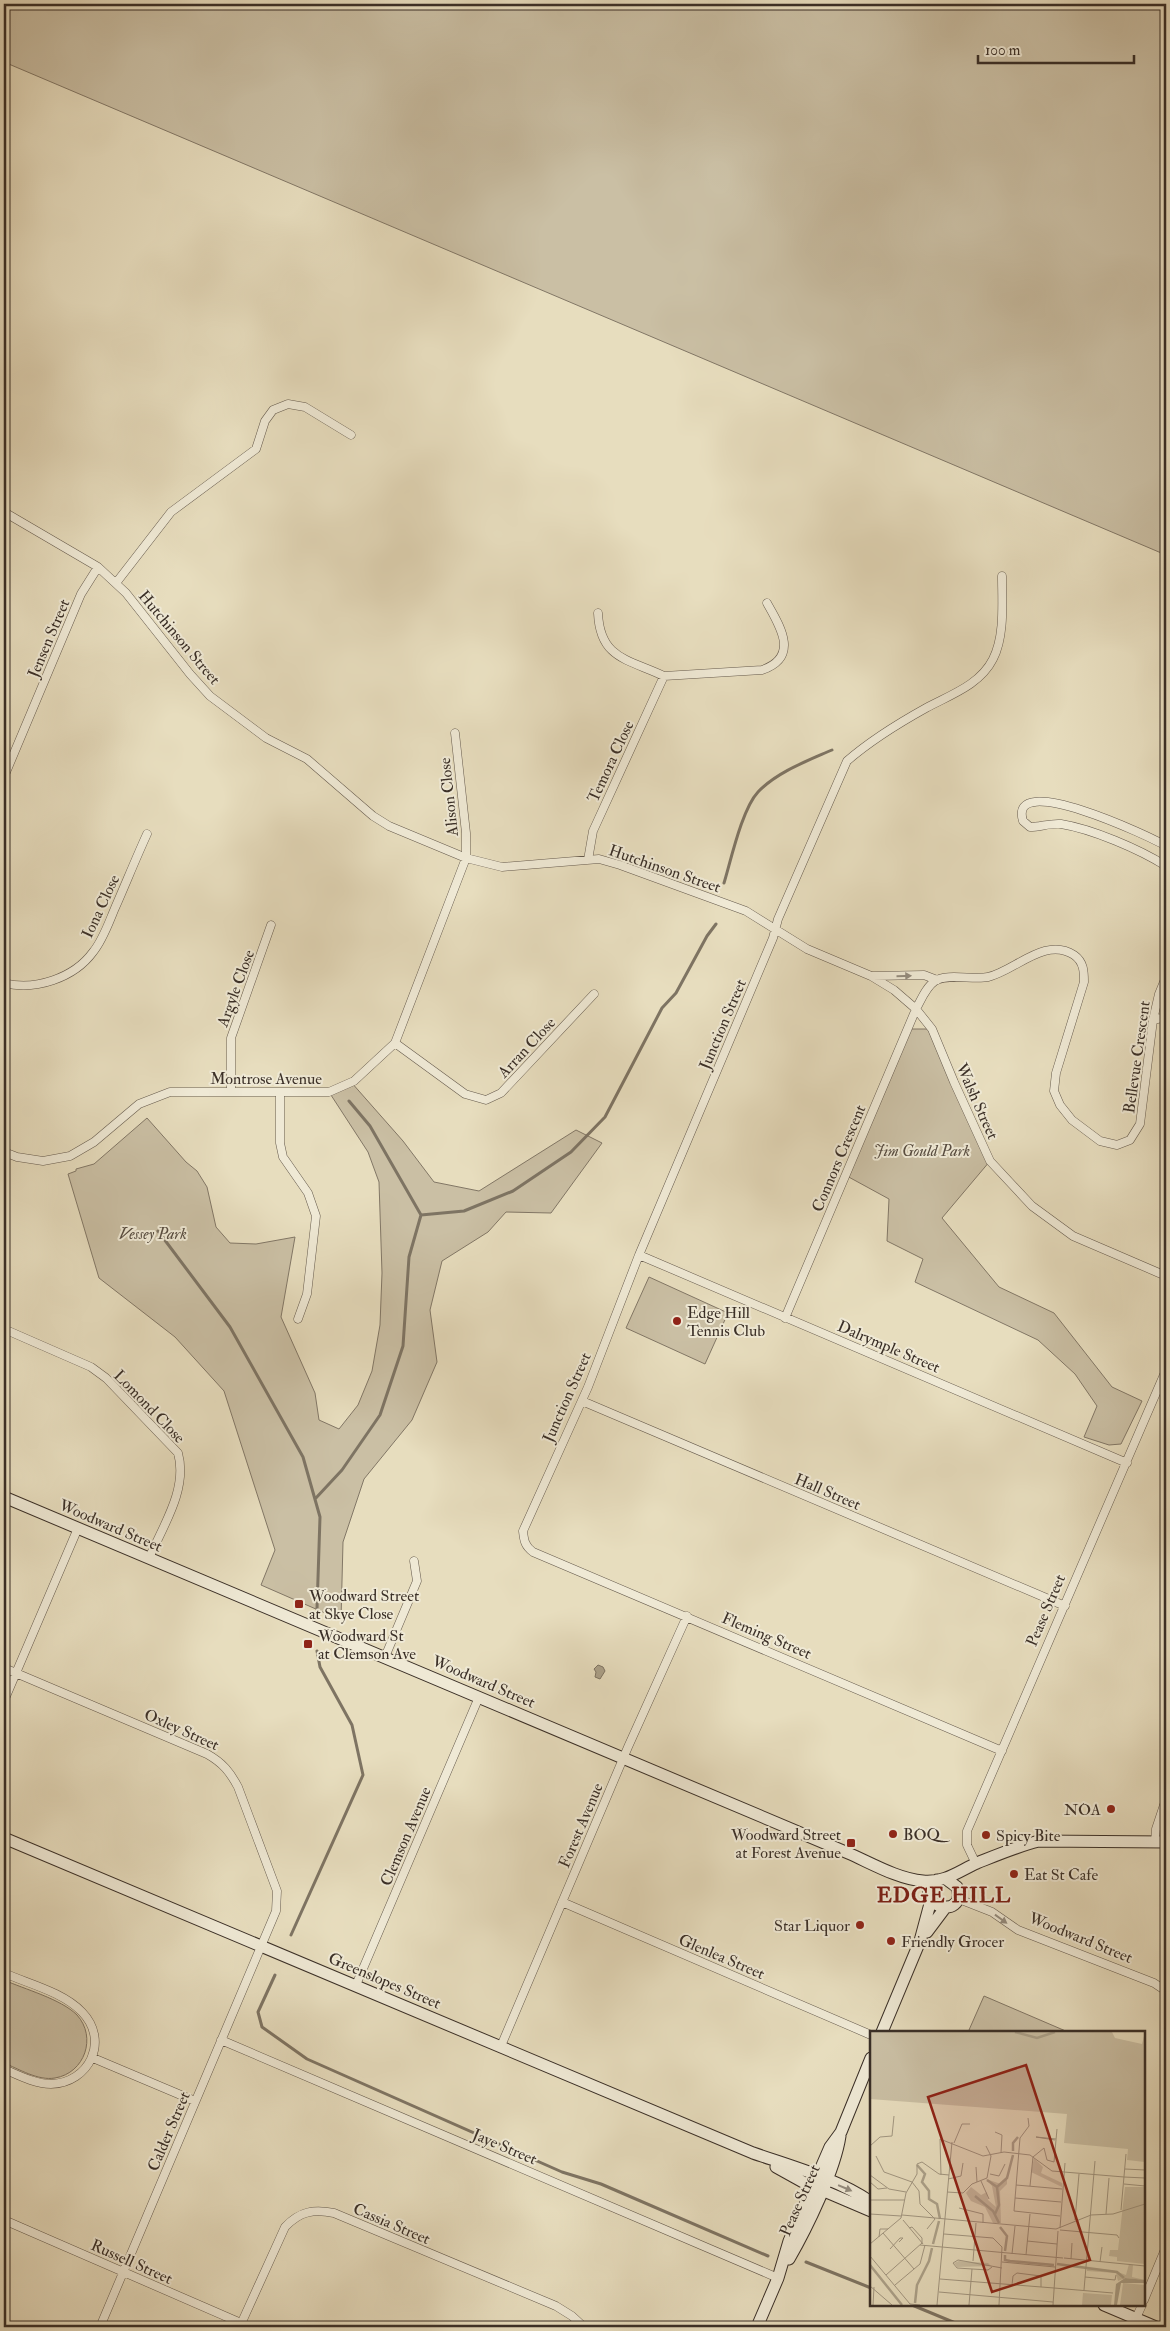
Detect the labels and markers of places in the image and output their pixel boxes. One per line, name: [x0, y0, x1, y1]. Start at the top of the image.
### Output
place label: Edge Hill Tennis Club: [687, 1303, 765, 1341]
marker: Edge Hill Tennis Club: [671, 1315, 683, 1327]
place label: Woodward Street at Skye Close: [308, 1586, 419, 1624]
marker: Woodward Street at Skye Close: [293, 1598, 305, 1610]
place label: Woodward St at Clemson Ave: [317, 1626, 416, 1664]
marker: Woodward St at Clemson Ave: [302, 1638, 314, 1650]
place label: NOA: [1064, 1800, 1101, 1820]
marker: NOA: [1105, 1803, 1117, 1815]
place label: Woodward Street at Forest Avenue: [730, 1825, 841, 1863]
place label: BOQ: [903, 1825, 951, 1845]
place label: Spicy Bite: [996, 1826, 1061, 1847]
marker: BOQ: [887, 1828, 899, 1840]
marker: Spicy Bite: [980, 1829, 992, 1841]
marker: Woodward Street at Forest Avenue: [845, 1837, 857, 1849]
place label: Eat St Cafe: [1024, 1865, 1098, 1885]
marker: Eat St Cafe: [1008, 1868, 1020, 1880]
place label: Star Liquor: [774, 1916, 850, 1936]
marker: Star Liquor: [854, 1919, 866, 1931]
place label: Friendly Grocer: [901, 1932, 1004, 1952]
marker: Friendly Grocer: [885, 1935, 897, 1947]

